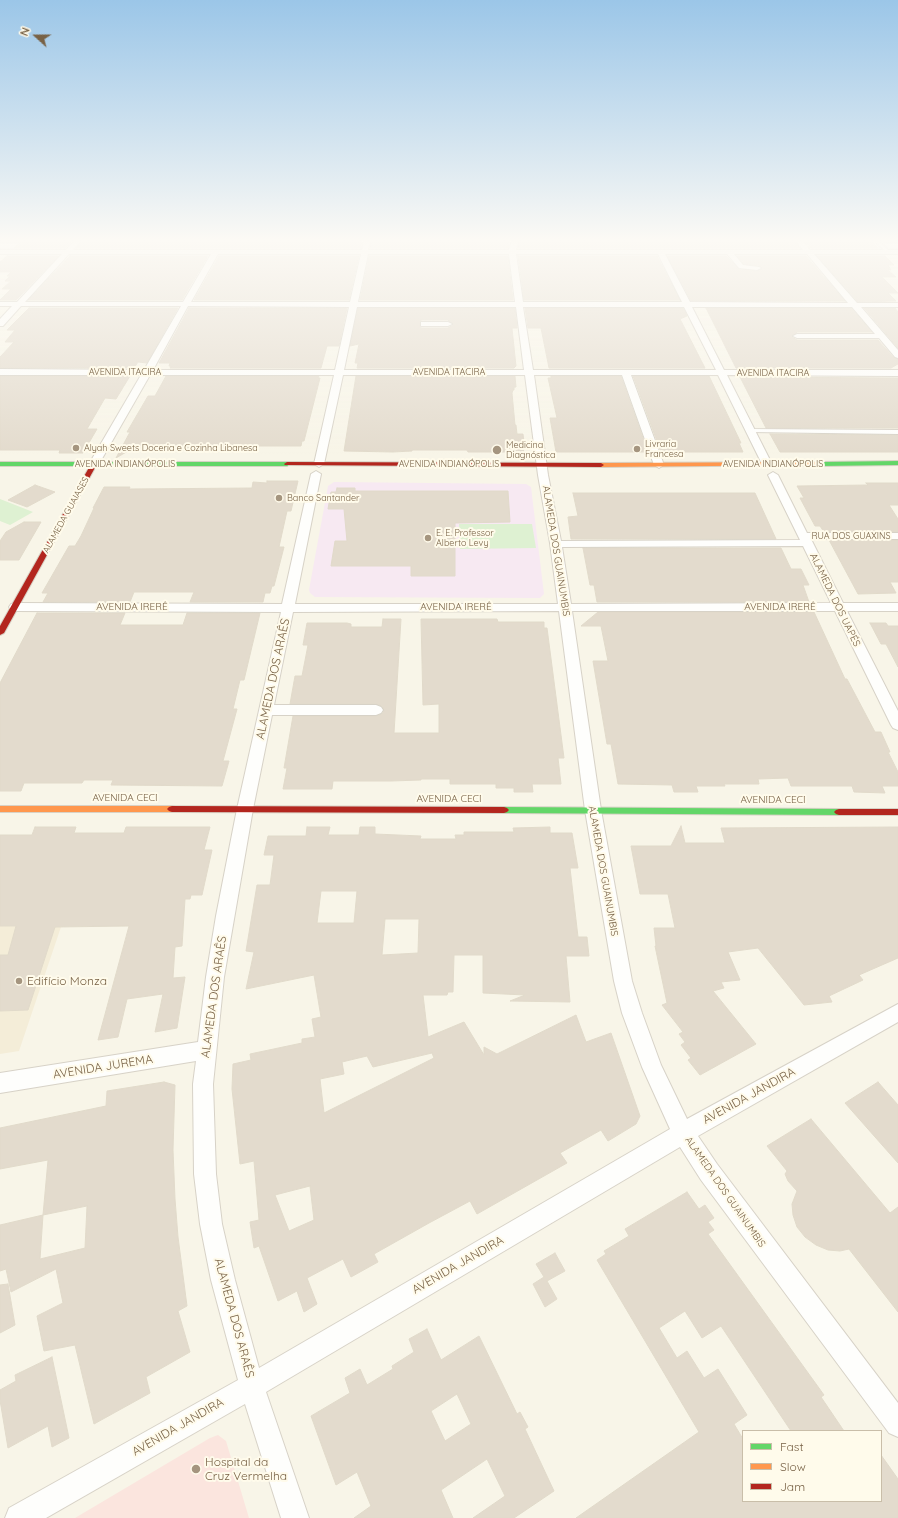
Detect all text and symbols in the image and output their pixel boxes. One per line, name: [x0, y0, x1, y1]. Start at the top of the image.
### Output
north arrow: [16, 16, 56, 56]
text: N: [17, 25, 33, 38]
street label: AVENIDA ITACIRA: [89, 367, 161, 377]
street label: AVENIDA ITACIRA: [413, 367, 485, 377]
street label: AVENIDA ITACIRA: [737, 368, 809, 378]
place label: Livraria Francesa: [645, 439, 684, 460]
place label: Medicina Diagnóstica: [506, 440, 555, 461]
marker: Alyah Sweets Doceria e Cozinha Libanesa: [71, 443, 81, 453]
place label: Alyah Sweets Doceria e Cozinha Libanesa: [84, 443, 258, 453]
marker: Medicina Diagnóstica: [491, 444, 503, 456]
marker: Livraria Francesa: [632, 444, 642, 454]
street label: AVENIDA INDIANÓPOLIS: [75, 459, 175, 469]
street label: AVENIDA INDIANÓPOLIS: [399, 459, 499, 469]
street label: AVENIDA INDIANÓPOLIS: [723, 459, 823, 469]
street label: ALAMEDA GUAIASES: [41, 475, 91, 555]
street label: ALAMEDA DOS GUAINUMBIS: [540, 485, 572, 617]
marker: Banco Santander: [274, 493, 284, 503]
place label: Banco Santander: [287, 493, 359, 503]
place label: E. E. Professor Alberto Levy: [436, 528, 494, 549]
street label: RUA DOS GUAXINS: [811, 531, 891, 541]
marker: E. E. Professor Alberto Levy: [423, 533, 433, 543]
street label: ALAMEDA DOS UAPÉS: [807, 551, 863, 649]
street label: AVENIDA IRERÊ: [96, 601, 168, 613]
street label: AVENIDA IRERÊ: [420, 601, 492, 613]
street label: AVENIDA IRERÊ: [744, 601, 816, 613]
street label: ALAMEDA DOS ARAÊS: [253, 617, 293, 741]
street label: AVENIDA CECI: [92, 792, 158, 804]
street label: AVENIDA CECI: [416, 793, 482, 805]
street label: AVENIDA CECI: [740, 794, 806, 806]
street label: ALAMEDA DOS GUAINUMBIS: [586, 805, 620, 937]
street label: ALAMEDA DOS ARAÊS: [198, 935, 230, 1059]
place label: Edifício Monza: [27, 974, 107, 988]
marker: Edifício Monza: [14, 976, 24, 986]
street label: AVENIDA JUREMA: [52, 1052, 154, 1082]
street label: AVENIDA JANDIRA: [700, 1065, 798, 1127]
street label: ALAMEDA DOS GUAINUMBIS: [682, 1134, 768, 1250]
street label: AVENIDA JANDIRA: [410, 1233, 506, 1297]
street label: ALAMEDA DOS ARAÊS: [211, 1257, 257, 1379]
street label: AVENIDA JANDIRA: [130, 1395, 226, 1459]
legend: [742, 1430, 882, 1502]
text: Fast: [780, 1439, 804, 1454]
place label: Hospital da Cruz Vermelha: [205, 1455, 287, 1483]
text: Slow: [780, 1459, 806, 1474]
marker: Hospital da Cruz Vermelha: [190, 1463, 202, 1475]
text: Jam: [780, 1479, 805, 1494]

